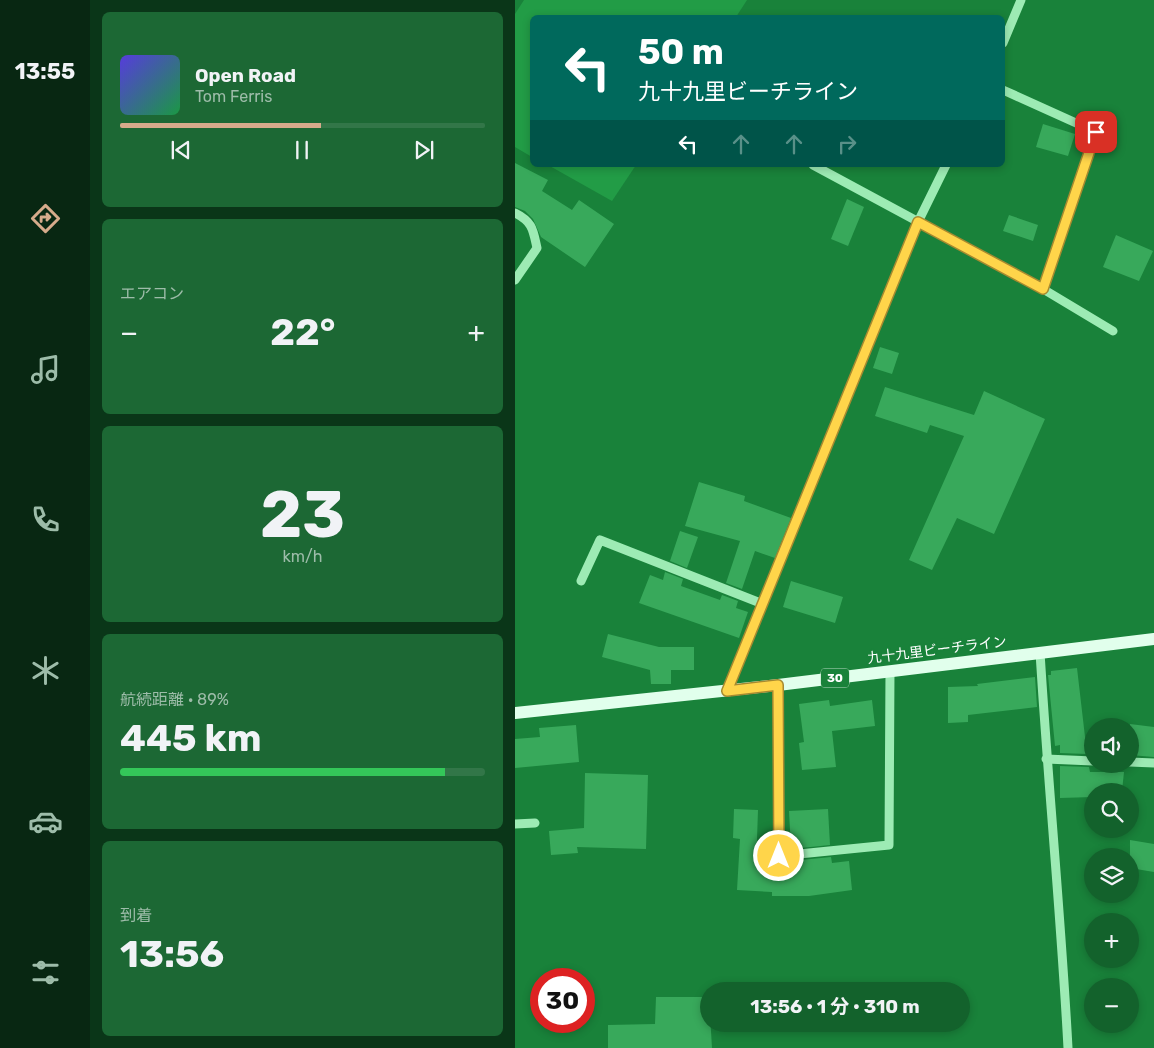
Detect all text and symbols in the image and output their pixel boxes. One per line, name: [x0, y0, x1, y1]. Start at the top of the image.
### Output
text: 50 m: [638, 31, 724, 73]
icon: left: [555, 35, 620, 100]
text: 13:55: [15, 58, 75, 85]
text: Open Road: [195, 64, 296, 87]
text: 九十九里ビーチライン: [638, 78, 858, 105]
text: Tom Ferris: [195, 87, 272, 106]
pin: [1075, 111, 1117, 153]
icon: arrive: [1082, 118, 1110, 146]
icon: left: [674, 130, 702, 158]
icon: ahead: [727, 130, 755, 158]
icon: ahead: [780, 130, 808, 158]
icon: right: [833, 130, 861, 158]
icon: previous: [167, 136, 195, 164]
icon: pause: [288, 136, 316, 164]
icon: next: [410, 136, 438, 164]
icon: directions: [28, 201, 63, 236]
text: エアコン: [120, 284, 184, 303]
text: 22°: [270, 309, 335, 355]
text: −: [120, 316, 138, 349]
text: +: [468, 316, 485, 349]
icon: music: [28, 352, 63, 387]
text: 23: [260, 476, 345, 553]
icon: phone: [28, 502, 63, 537]
text: km/h: [283, 547, 322, 566]
street label: 九十九里ビーチライン: [866, 633, 1008, 667]
icon: climate: [28, 653, 63, 688]
road number: 30: [821, 668, 849, 688]
text: 航続距離 · 89%: [120, 690, 229, 709]
text: 445 km: [120, 715, 262, 761]
map controls: [1084, 718, 1139, 1033]
button: sound: [1084, 718, 1139, 773]
button: search: [1084, 783, 1139, 838]
icon: car: [28, 804, 63, 839]
position arrow: [752, 829, 804, 881]
button: layers: [1084, 848, 1139, 903]
text: 到着: [120, 906, 152, 925]
button: +: [1084, 913, 1139, 968]
text: 13:56: [120, 931, 224, 977]
icon: filters: [28, 955, 63, 990]
speed limit sign: 30: [530, 968, 595, 1033]
button: −: [1084, 978, 1139, 1033]
text: 13:56 · 1 分 · 310 m: [750, 995, 920, 1018]

